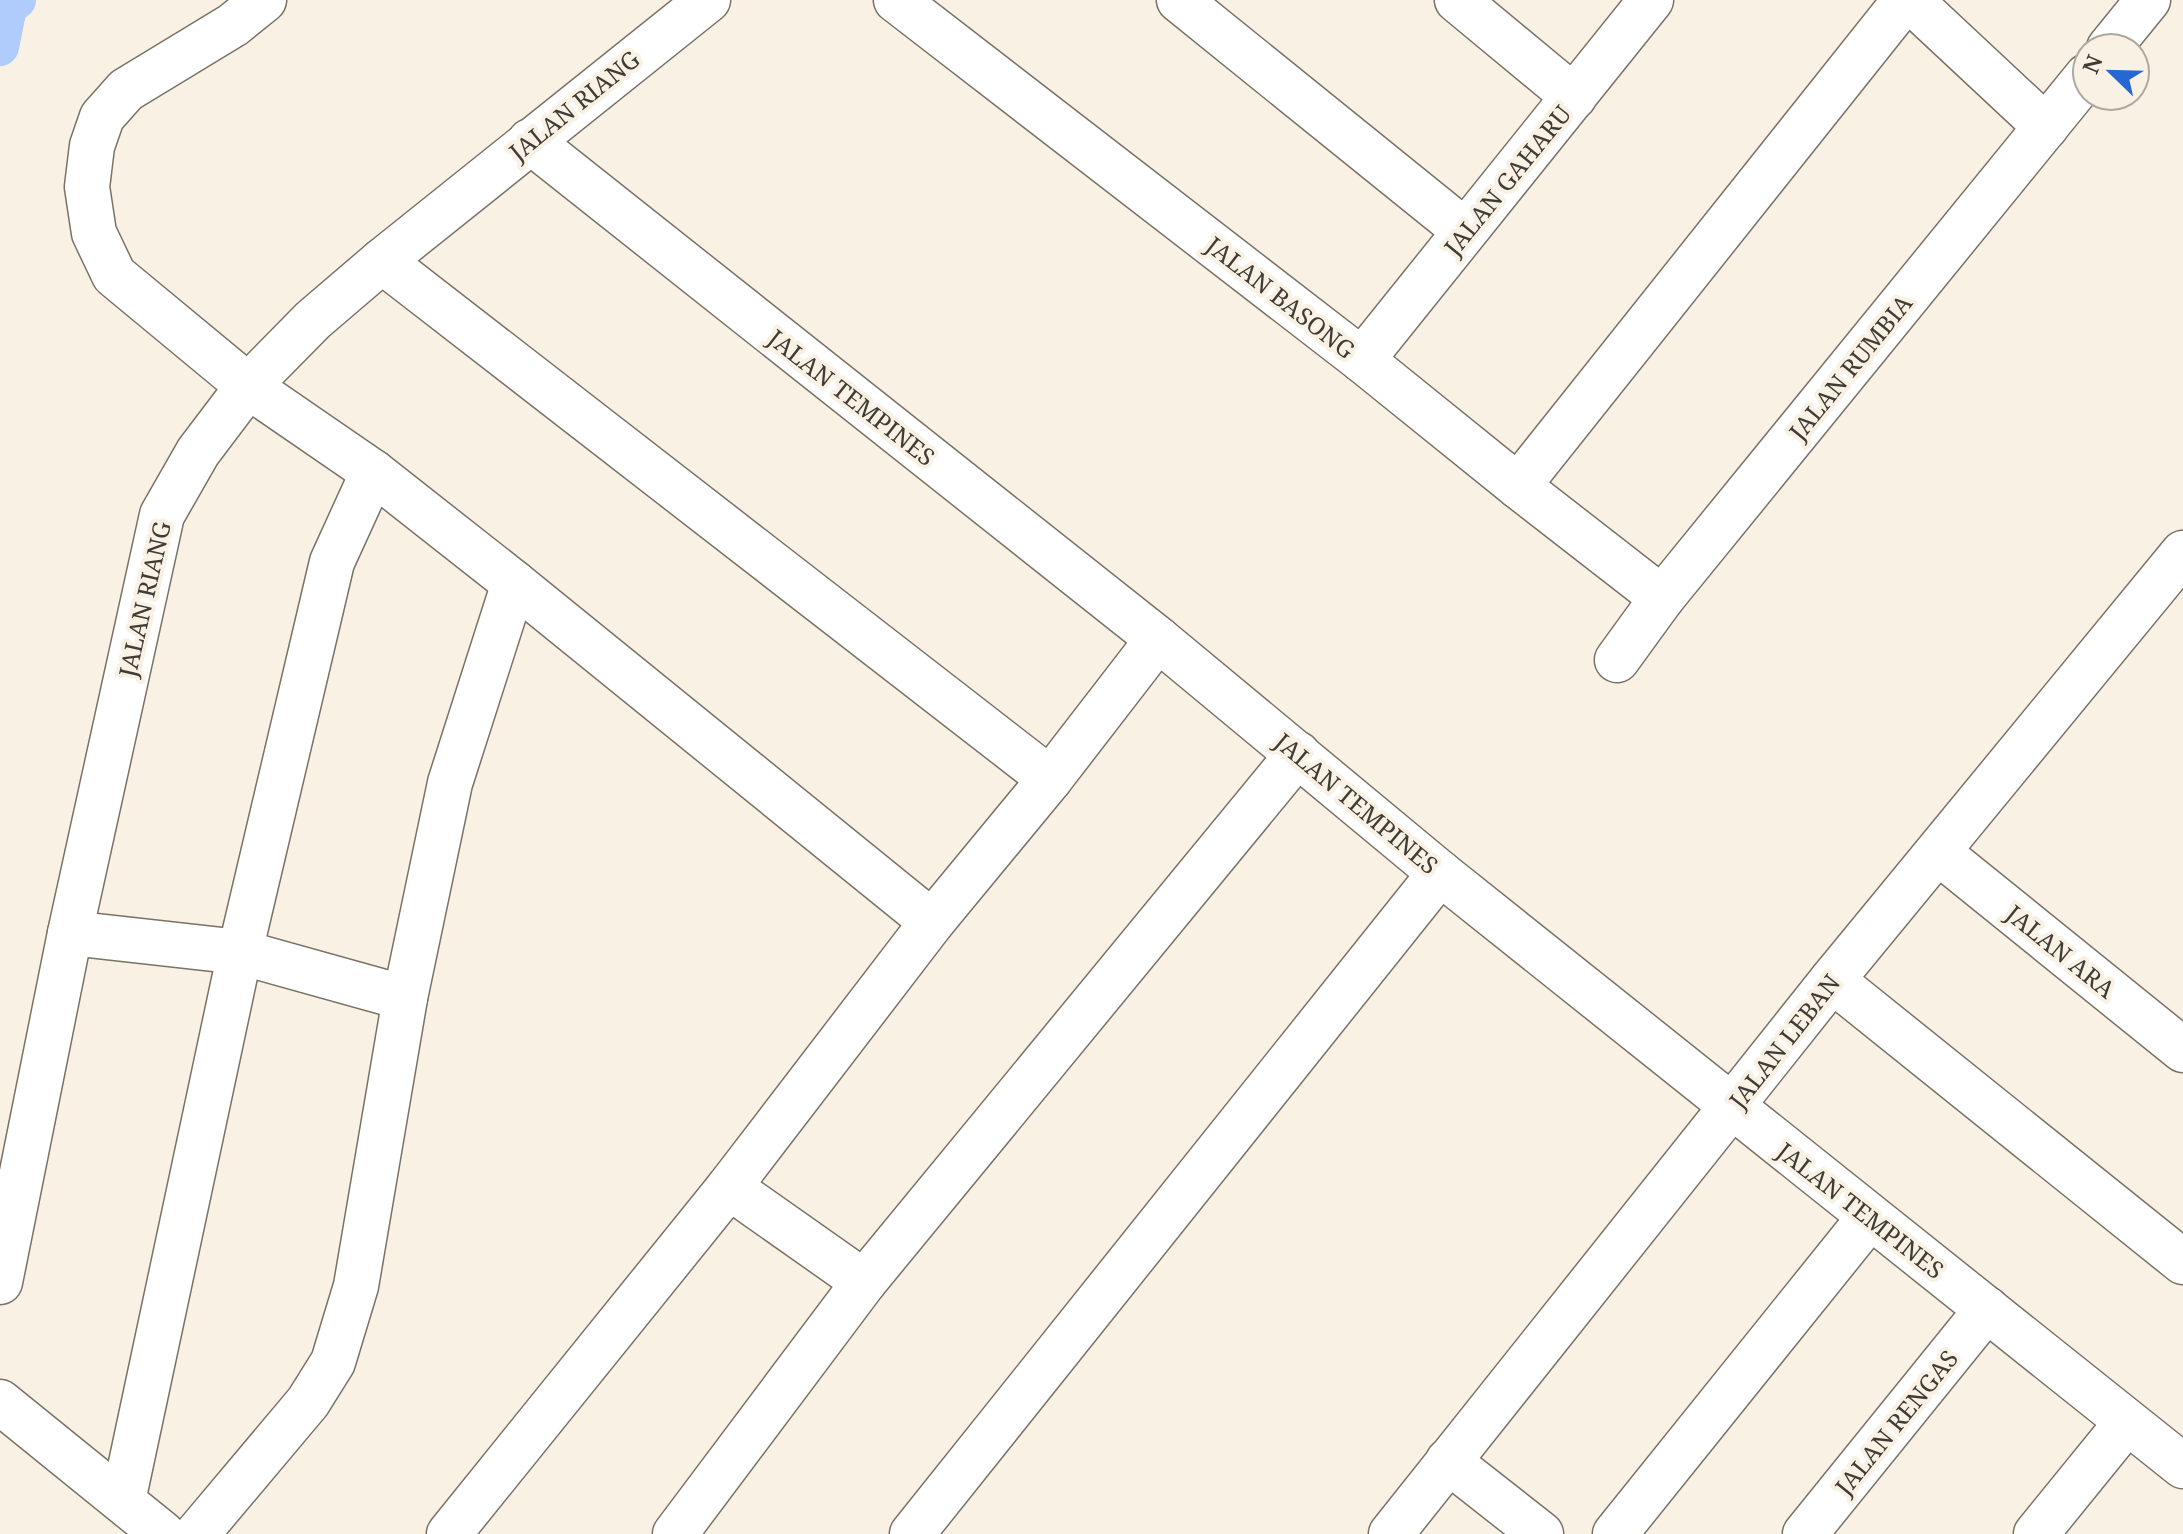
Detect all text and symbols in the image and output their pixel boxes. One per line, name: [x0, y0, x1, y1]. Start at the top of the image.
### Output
north arrow: [2071, 32, 2151, 112]
street label: JALAN RIANG: [501, 42, 646, 168]
text: N: [2074, 50, 2109, 78]
street label: JALAN GAHARU: [1435, 98, 1578, 263]
street label: JALAN BASONG: [1199, 228, 1362, 366]
street label: JALAN RUMBIA: [1780, 287, 1919, 448]
street label: JALAN TEMPINES: [761, 321, 942, 473]
street label: JALAN RIANG: [110, 518, 178, 681]
street label: JALAN TEMPINES: [1268, 724, 1446, 881]
street label: JALAN ARA: [1999, 896, 2123, 1005]
street label: JALAN LEBAN: [1720, 967, 1847, 1116]
street label: JALAN TEMPINES: [1770, 1134, 1951, 1286]
street label: JALAN RENGAS: [1827, 1342, 1965, 1502]

